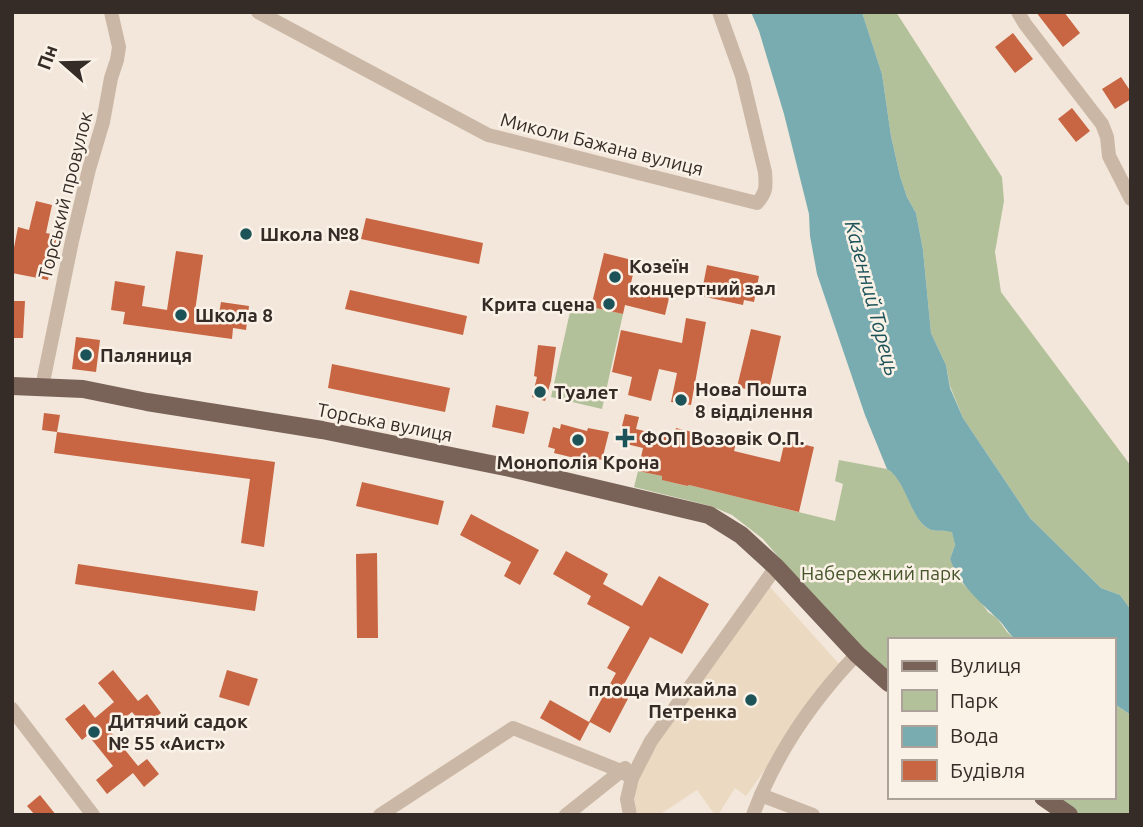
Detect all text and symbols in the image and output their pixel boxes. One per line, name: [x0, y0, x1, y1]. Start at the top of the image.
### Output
north arrow: [28, 28, 98, 98]
text: Пн: [32, 42, 62, 73]
street label: Миколи Бажана вулиця: [498, 108, 706, 180]
street label: Торський провулок: [34, 109, 96, 281]
water label: Казенний Торець: [841, 218, 905, 378]
place label: Школа №8: [260, 223, 359, 245]
marker: Школа №8: [238, 226, 254, 242]
place label: Козеїн концертний зал: [629, 255, 776, 299]
marker: Козеїн концертний зал: [607, 269, 623, 285]
place label: Крита сцена: [481, 293, 595, 315]
marker: Крита сцена: [601, 296, 617, 312]
place label: Школа 8: [195, 304, 273, 326]
marker: Школа 8: [173, 307, 189, 323]
place label: Паляниця: [100, 344, 192, 366]
marker: Паляниця: [78, 347, 94, 363]
place label: Нова Пошта 8 відділення: [695, 378, 813, 422]
place label: Туалет: [554, 381, 618, 403]
marker: Туалет: [532, 384, 548, 400]
marker: Нова Пошта 8 відділення: [673, 392, 689, 408]
street label: Торська вулиця: [315, 398, 455, 446]
place label: ФОП Возовік О.П.: [641, 427, 804, 449]
marker: ФОП Возовік О.П.: [615, 428, 635, 448]
marker: Монополія Крона: [570, 432, 586, 448]
place label: Монополія Крона: [496, 451, 660, 473]
park label: Набережний парк: [801, 562, 961, 584]
legend: [888, 638, 1115, 799]
text: Вулиця: [950, 653, 1021, 677]
place label: площа Михайла Петренка: [588, 678, 737, 722]
text: Парк: [950, 688, 999, 712]
marker: площа Михайла Петренка: [743, 692, 759, 708]
place label: Дитячий садок № 55 «Аист»: [108, 710, 248, 754]
text: Вода: [950, 723, 999, 747]
marker: Дитячий садок № 55 «Аист»: [86, 724, 102, 740]
text: Будівля: [950, 758, 1025, 782]

